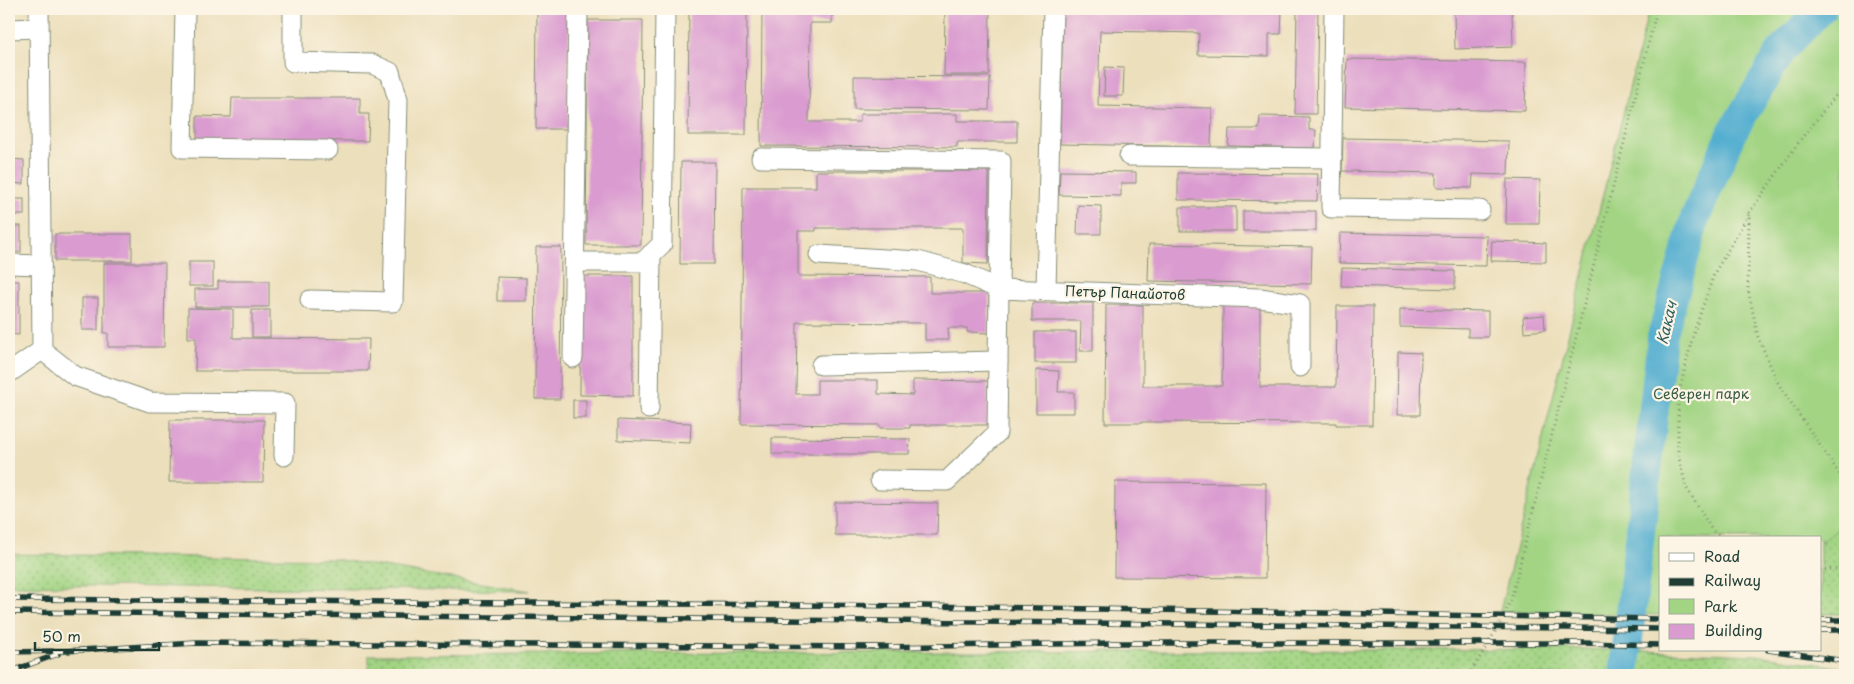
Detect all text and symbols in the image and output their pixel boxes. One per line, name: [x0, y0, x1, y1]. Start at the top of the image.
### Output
street label: Петър Панайотов: [1065, 280, 1186, 305]
water label: Какач: [1649, 297, 1682, 347]
park label: Северен парк: [1653, 383, 1750, 404]
legend: [1659, 536, 1822, 652]
text: Road: [1704, 544, 1740, 567]
text: Railway: [1704, 568, 1761, 591]
text: Park: [1704, 594, 1738, 617]
text: Building: [1704, 618, 1763, 641]
scale bar: [35, 619, 159, 651]
text: 50 m: [42, 624, 81, 647]

